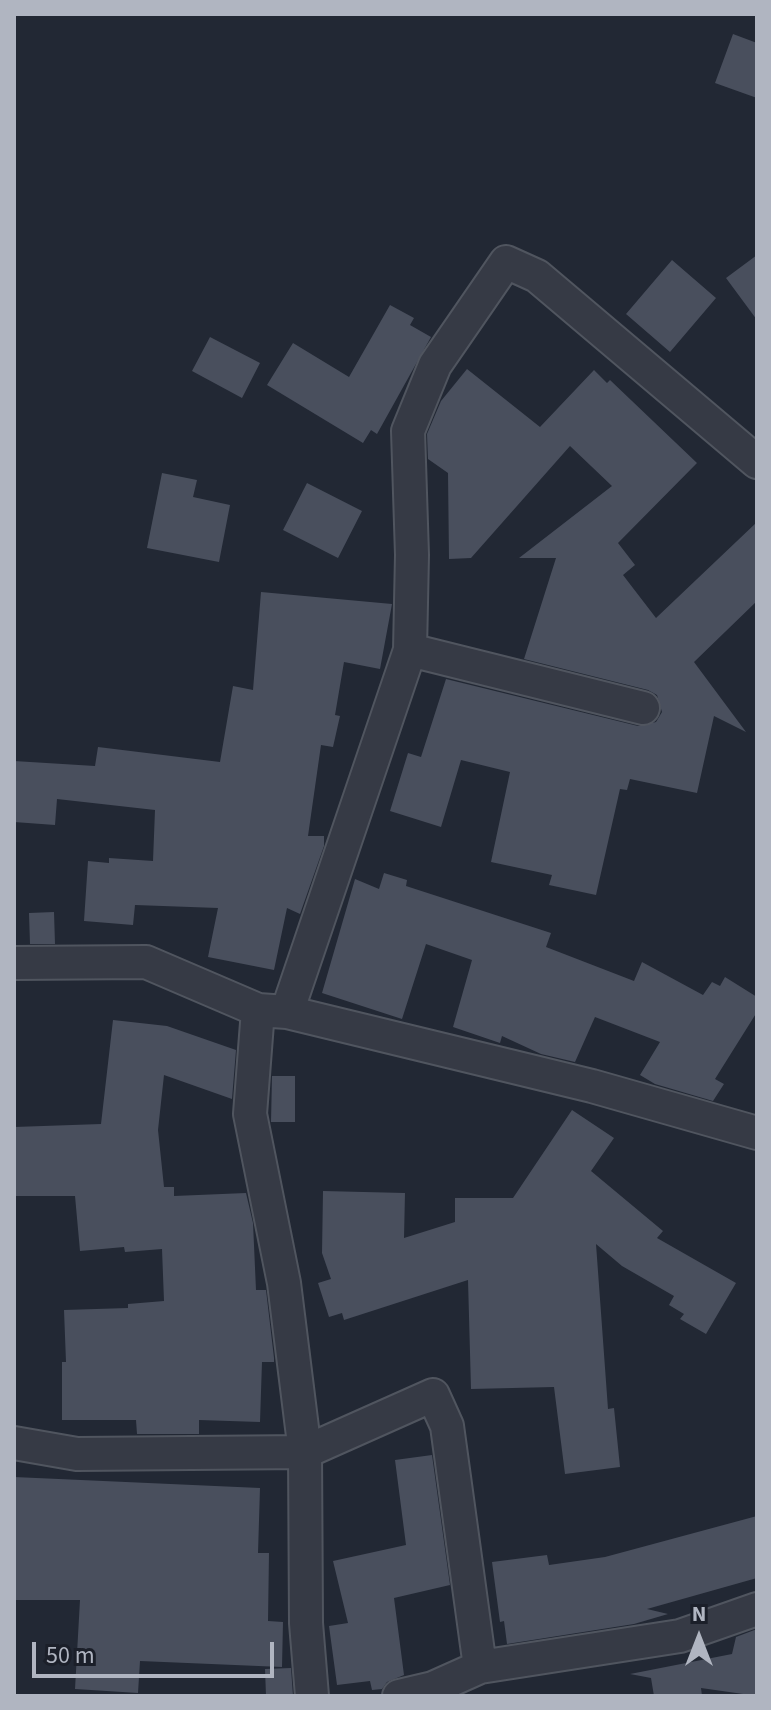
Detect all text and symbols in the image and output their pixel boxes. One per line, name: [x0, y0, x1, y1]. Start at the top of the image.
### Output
north arrow: [659, 1598, 739, 1678]
text: N: [692, 1598, 706, 1630]
scale bar: [36, 1626, 278, 1676]
text: 50 m: [46, 1638, 95, 1673]

